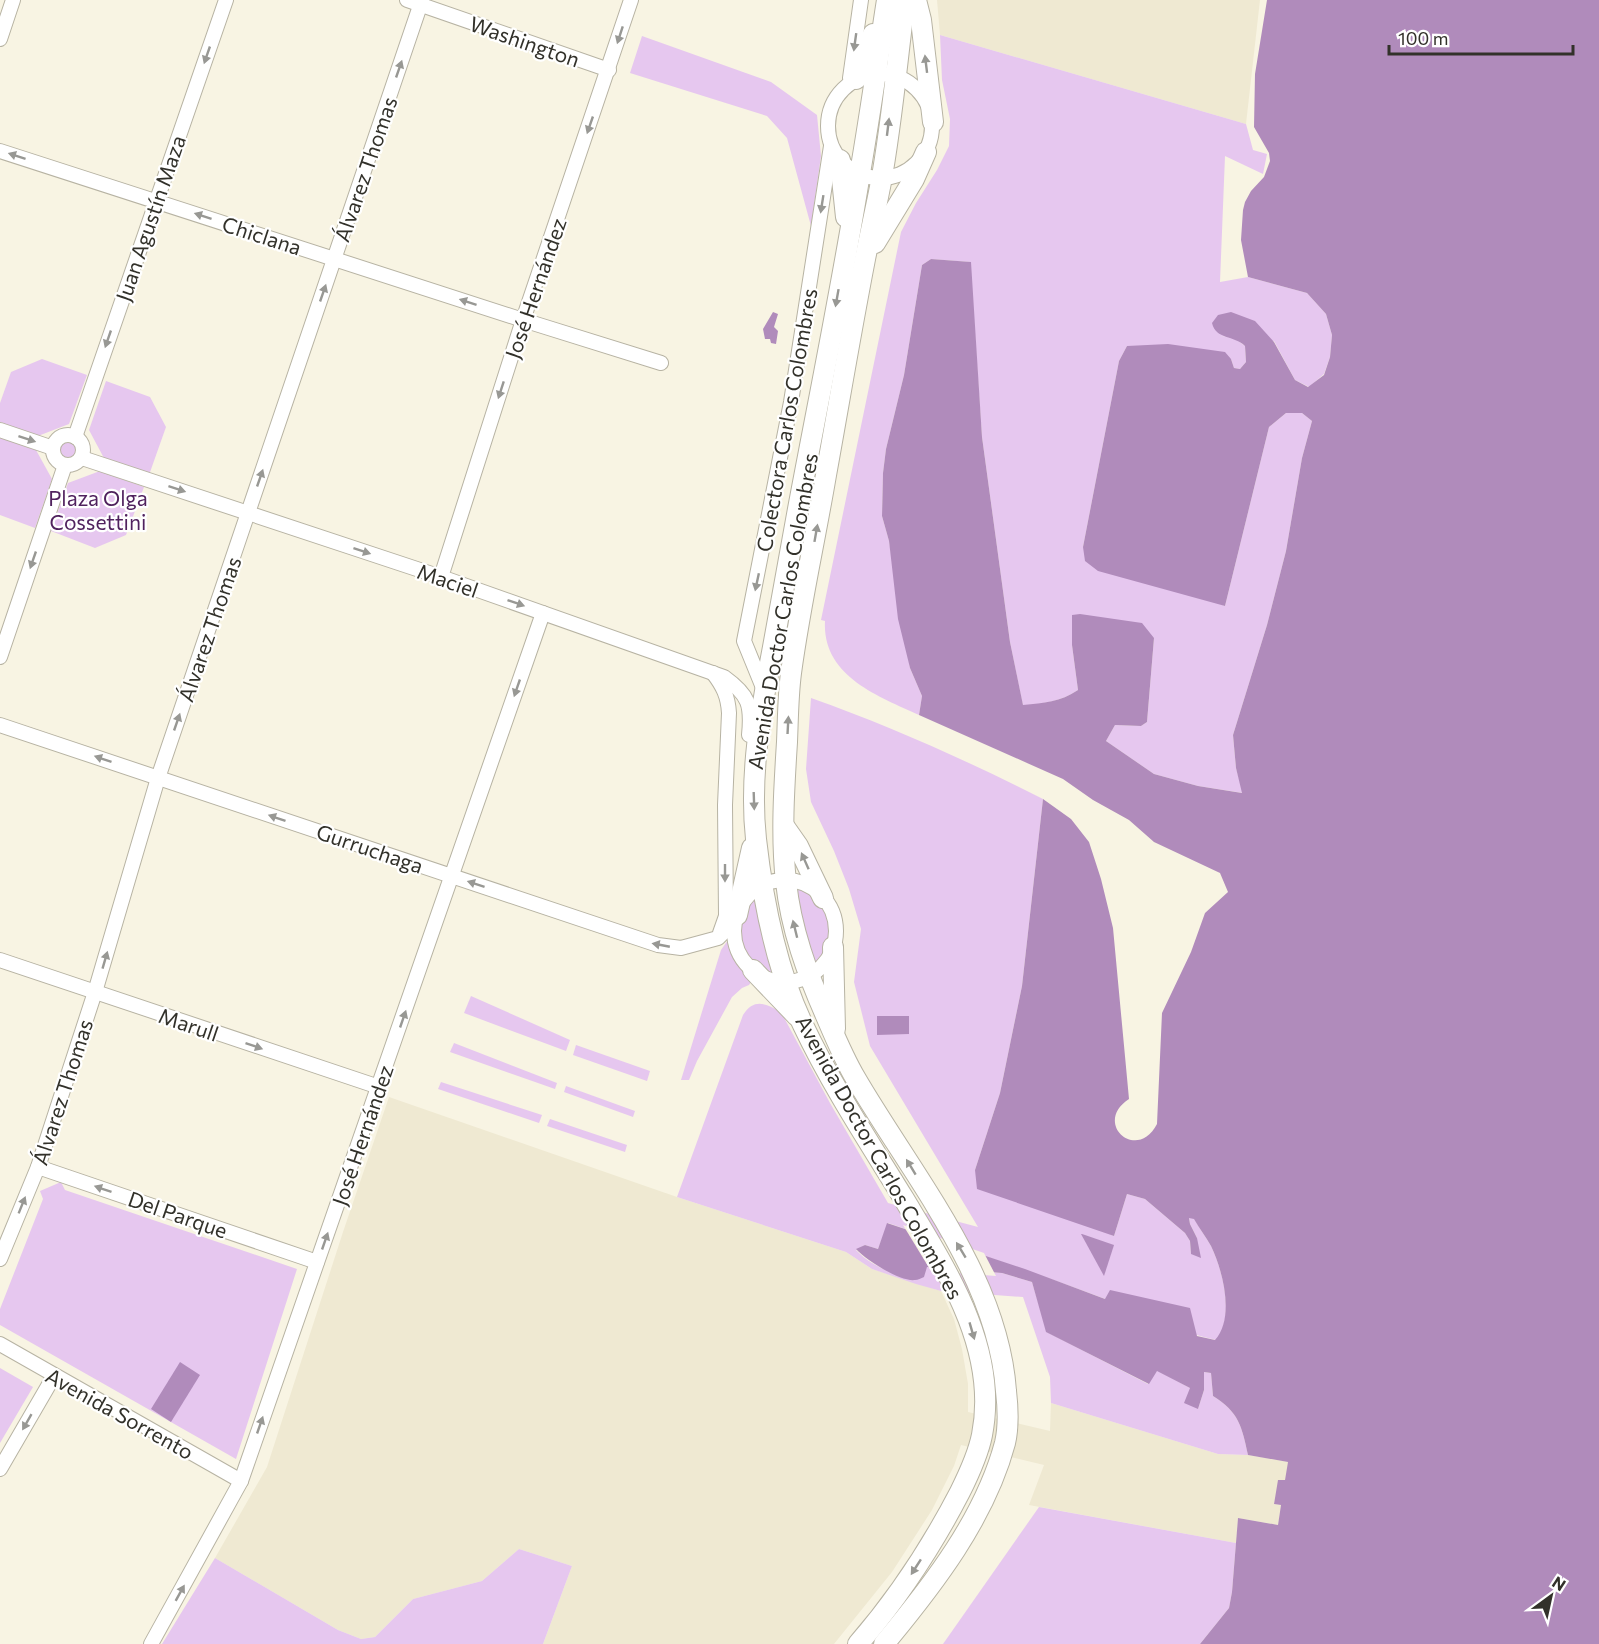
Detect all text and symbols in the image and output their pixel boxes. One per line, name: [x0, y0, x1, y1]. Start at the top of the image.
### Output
street label: Washington: [467, 11, 583, 71]
scale bar: [1389, 18, 1574, 56]
one-way arrow: [615, 26, 624, 44]
text: 100 m: [1398, 27, 1448, 49]
one-way arrow: [850, 33, 859, 52]
one-way arrow: [201, 46, 211, 64]
one-way arrow: [922, 54, 931, 73]
one-way arrow: [394, 60, 404, 78]
street label: Álvarez Thomas: [328, 93, 402, 245]
one-way arrow: [585, 116, 594, 134]
one-way arrow: [884, 118, 893, 137]
street label: Juan Agustín Maza: [110, 132, 190, 304]
one-way arrow: [8, 151, 26, 161]
one-way arrow: [818, 194, 827, 213]
one-way arrow: [194, 211, 212, 220]
street label: Chiclana: [219, 211, 305, 259]
street label: José Hernández: [499, 214, 571, 362]
one-way arrow: [318, 284, 328, 302]
street label: Colectora Carlos Colombres: [750, 286, 822, 554]
one-way arrow: [833, 289, 842, 308]
one-way arrow: [459, 297, 477, 307]
one-way arrow: [103, 330, 113, 348]
one-way arrow: [496, 381, 505, 399]
one-way arrow: [18, 435, 36, 445]
street label: Avenida Doctor Carlos Colombres: [742, 451, 822, 771]
one-way arrow: [256, 469, 266, 487]
park label: Plaza Olga Cossettini: [48, 485, 148, 534]
one-way arrow: [168, 485, 186, 495]
one-way arrow: [812, 523, 821, 542]
one-way arrow: [353, 546, 371, 556]
one-way arrow: [28, 552, 37, 570]
street label: Álvarez Thomas: [172, 553, 246, 705]
street label: Maciel: [414, 558, 482, 602]
one-way arrow: [751, 573, 761, 591]
one-way arrow: [507, 599, 525, 609]
one-way arrow: [512, 679, 522, 697]
one-way arrow: [173, 713, 183, 731]
one-way arrow: [783, 716, 792, 735]
one-way arrow: [94, 754, 112, 763]
one-way arrow: [750, 791, 759, 810]
one-way arrow: [268, 812, 286, 822]
street label: Gurruchaga: [313, 818, 427, 878]
one-way arrow: [799, 852, 809, 870]
one-way arrow: [720, 864, 730, 883]
one-way arrow: [467, 879, 485, 888]
one-way arrow: [789, 920, 799, 938]
one-way arrow: [651, 940, 670, 949]
one-way arrow: [101, 951, 110, 969]
street label: Marull: [156, 1002, 222, 1046]
one-way arrow: [398, 1010, 408, 1028]
street label: Avenida Doctor Carlos Colombres: [791, 1011, 969, 1303]
street label: Álvarez Thomas: [27, 1016, 97, 1168]
one-way arrow: [246, 1041, 264, 1051]
street label: José Hernández: [326, 1061, 398, 1209]
one-way arrow: [906, 1159, 917, 1175]
one-way arrow: [94, 1183, 112, 1193]
street label: Del Parque: [125, 1185, 231, 1243]
one-way arrow: [17, 1195, 27, 1213]
one-way arrow: [320, 1232, 330, 1250]
one-way arrow: [955, 1242, 966, 1258]
one-way arrow: [968, 1322, 977, 1340]
street label: Avenida Sorrento: [42, 1362, 198, 1464]
one-way arrow: [22, 1414, 32, 1431]
one-way arrow: [256, 1416, 266, 1434]
one-way arrow: [910, 1559, 921, 1575]
north arrow: [1521, 1566, 1581, 1626]
text: N: [1549, 1572, 1570, 1594]
one-way arrow: [175, 1584, 185, 1601]

